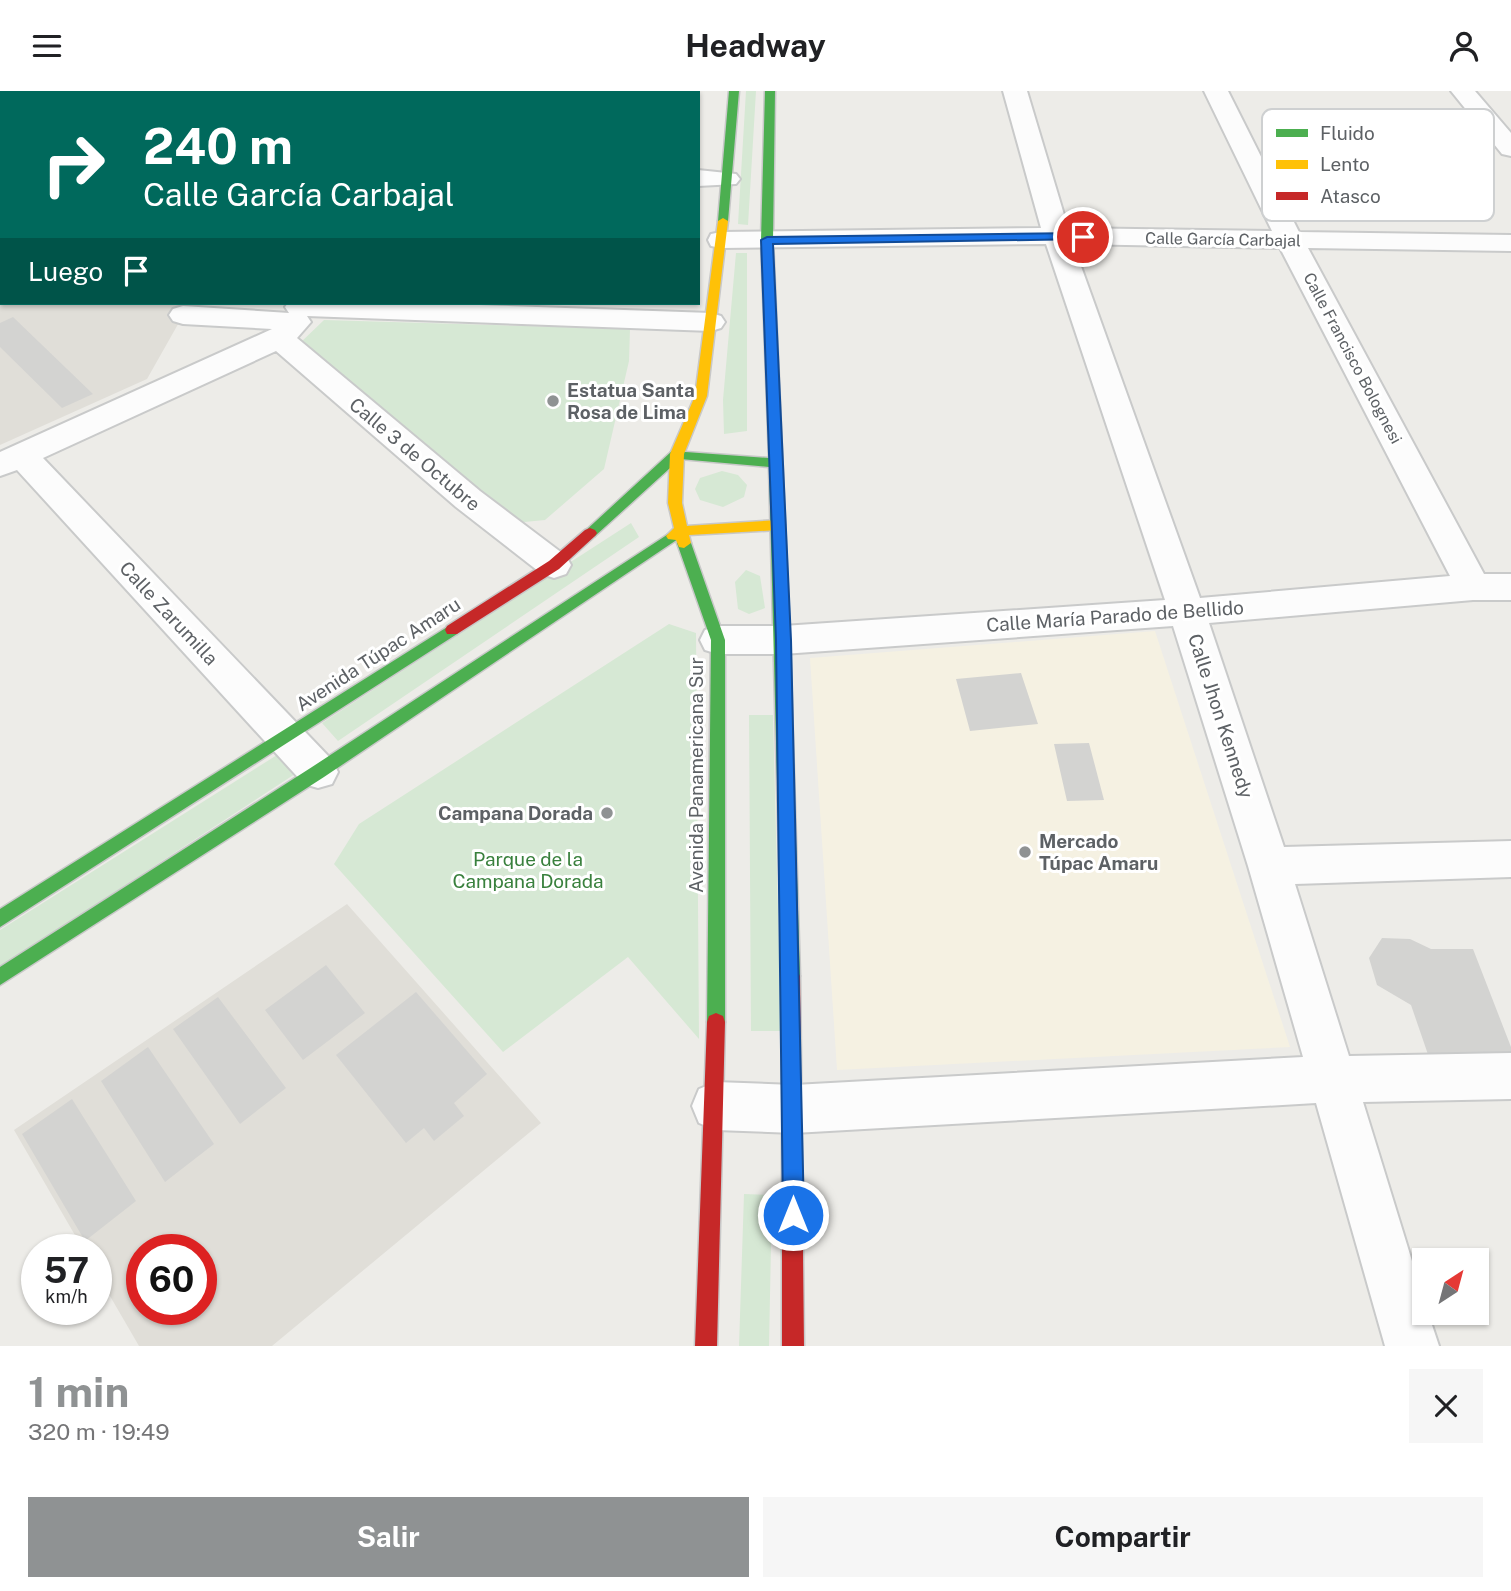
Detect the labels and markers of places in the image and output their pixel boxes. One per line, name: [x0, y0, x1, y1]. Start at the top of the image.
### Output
pin: [1053, 207, 1113, 267]
place label: Estatua Santa Rosa de Lima: [567, 379, 695, 423]
marker: Estatua Santa Rosa de Lima: [545, 393, 561, 409]
place label: Campana Dorada: [438, 802, 593, 824]
marker: Campana Dorada: [599, 805, 615, 821]
place label: Mercado Túpac Amaru: [1039, 830, 1158, 874]
marker: Mercado Túpac Amaru: [1017, 844, 1033, 860]

